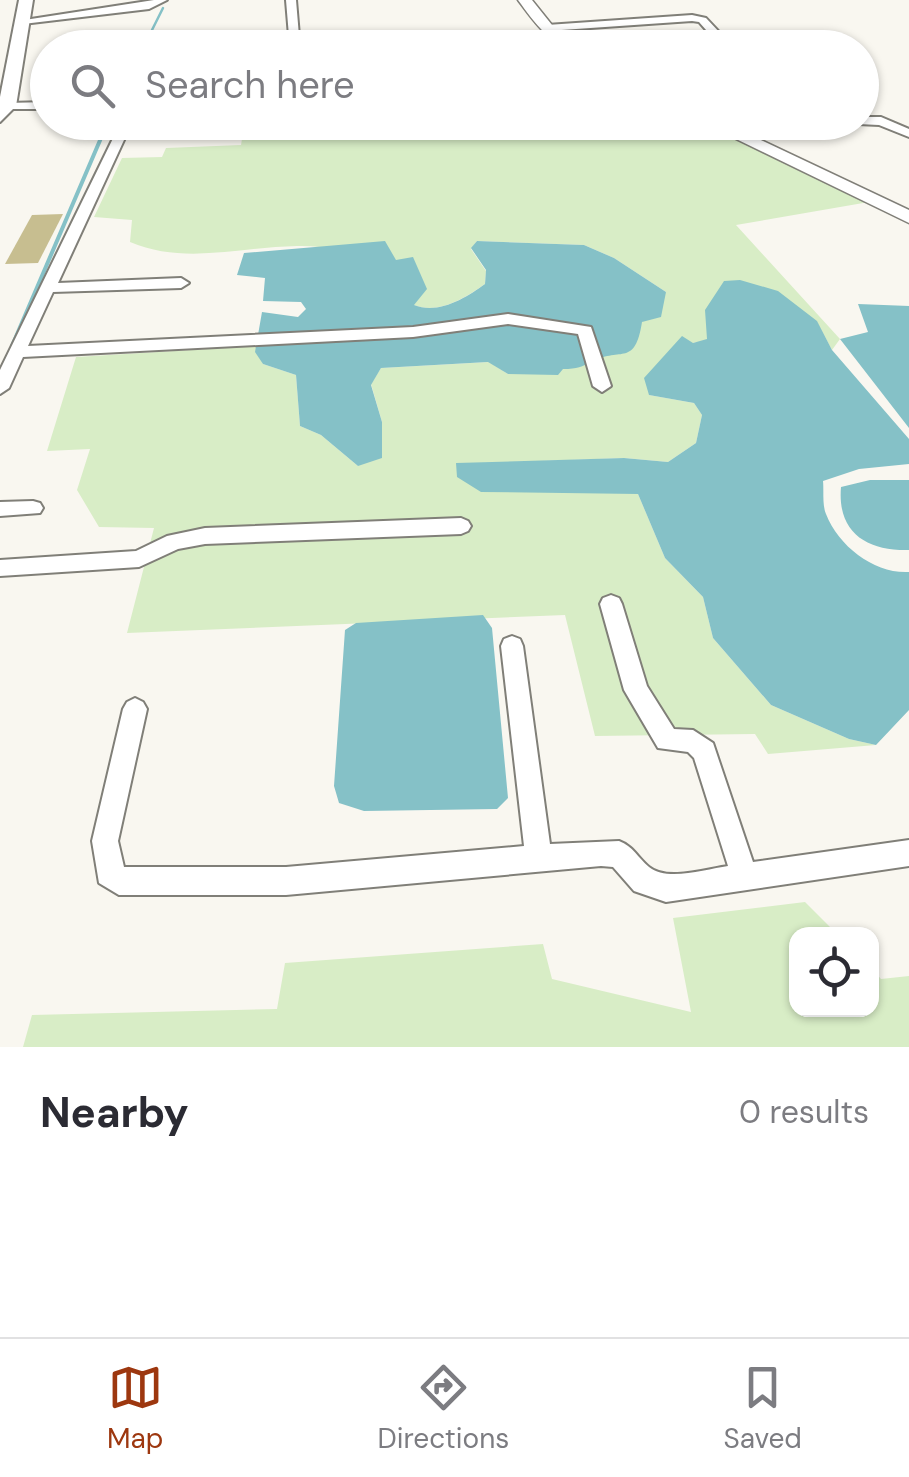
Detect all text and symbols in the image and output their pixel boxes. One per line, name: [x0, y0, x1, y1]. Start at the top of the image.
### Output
search box: [30, 30, 879, 140]
icon: search: [65, 58, 120, 113]
text: Search here: [145, 60, 355, 110]
map controls: [789, 927, 879, 1017]
button: locate: [789, 927, 879, 1017]
text: Nearby: [40, 1085, 189, 1140]
text: 0 results: [739, 1091, 869, 1133]
tab: Map: [107, 1360, 163, 1457]
tab: Directions: [378, 1360, 509, 1457]
tab: Saved: [723, 1360, 802, 1457]

